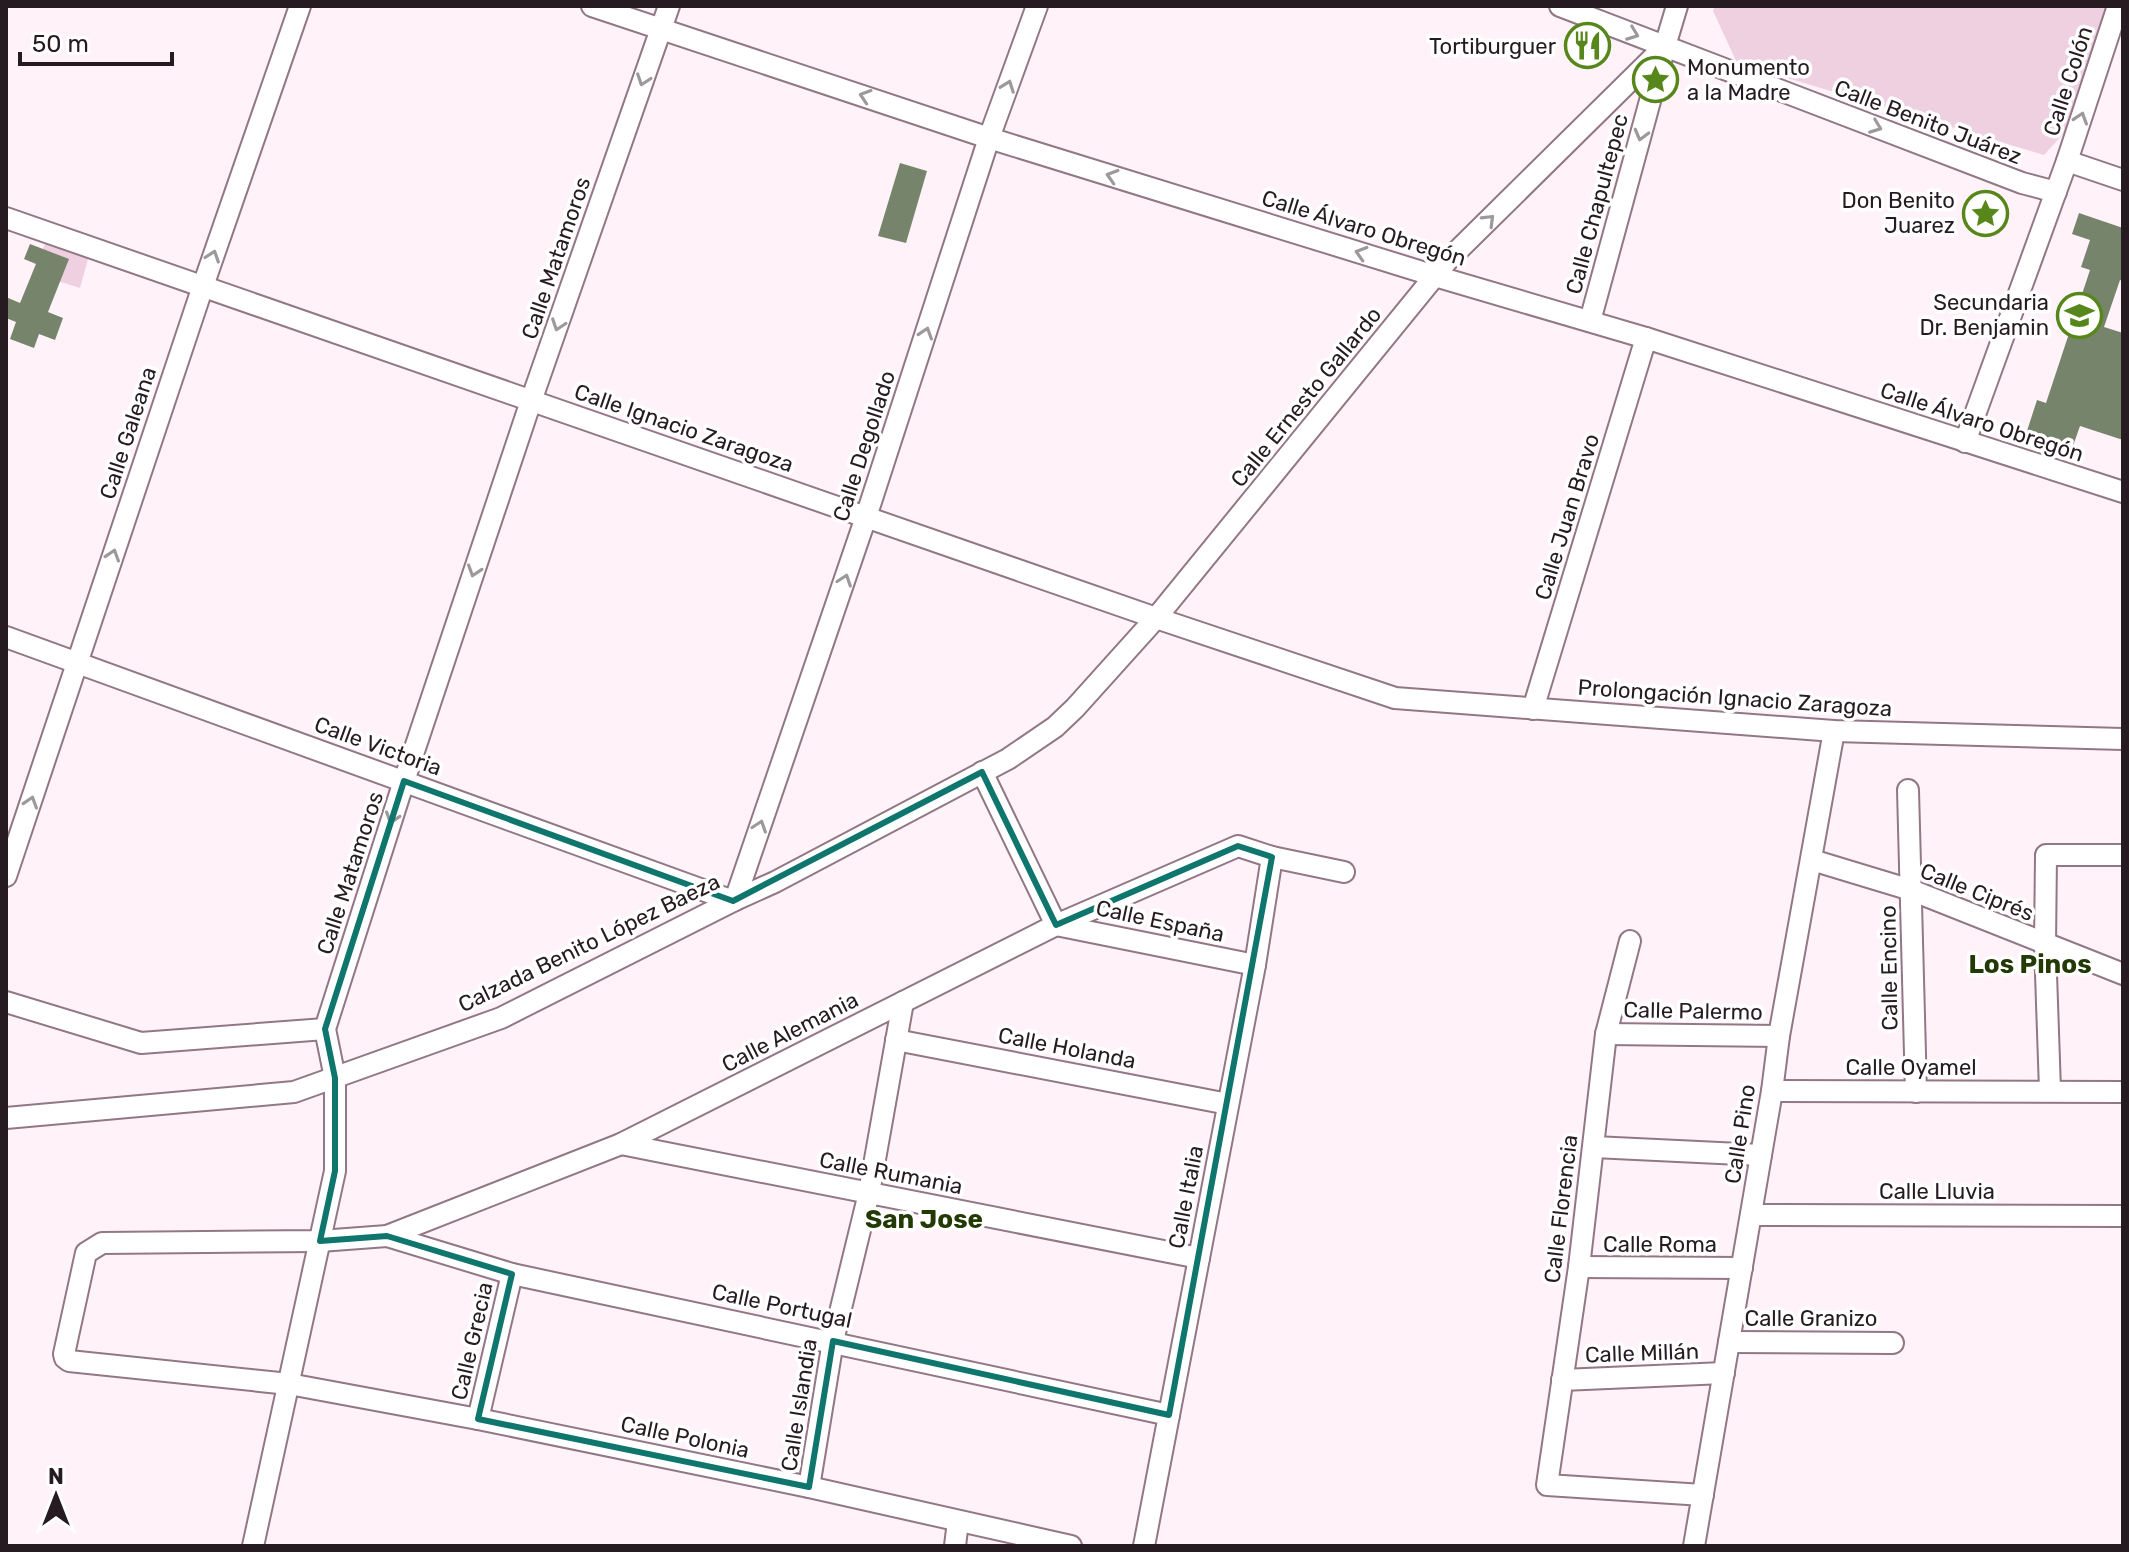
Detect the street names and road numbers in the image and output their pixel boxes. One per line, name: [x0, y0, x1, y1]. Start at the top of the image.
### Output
street label: Calle Colón: [2038, 23, 2098, 139]
street label: Calle Benito Juárez: [1831, 74, 2025, 170]
street label: Calle Chapultepec: [1560, 111, 1634, 297]
street label: Calle Matamoros: [516, 173, 596, 343]
street label: Calle Álvaro Obregón: [1259, 184, 1469, 272]
street label: Calle Ernesto Gallardo: [1225, 301, 1387, 493]
street label: Calle Galeana: [94, 363, 162, 503]
street label: Calle Degollado: [827, 367, 901, 525]
street label: Calle Álvaro Obregón: [1877, 376, 2087, 468]
street label: Calle Ignacio Zaragoza: [571, 378, 797, 478]
street label: Calle Juan Bravo: [1529, 431, 1605, 603]
street label: Prolongación Ignacio Zaragoza: [1577, 674, 1893, 722]
street label: Calle Victoria: [311, 710, 445, 782]
street label: Calle Matamoros: [311, 788, 389, 958]
street label: Calle Ciprés: [1916, 857, 2038, 927]
street label: Calzada Benito López Baeza: [454, 868, 724, 1018]
street label: Calle España: [1093, 894, 1227, 948]
street label: Calle Encino: [1874, 905, 1904, 1031]
street label: Calle Alemania: [717, 986, 863, 1078]
street label: Calle Palermo: [1623, 996, 1763, 1026]
street label: Calle Holanda: [996, 1021, 1138, 1075]
street label: Calle Oyamel: [1845, 1054, 1977, 1081]
street label: Calle Pino: [1719, 1082, 1761, 1186]
street label: Calle Florencia: [1538, 1133, 1584, 1285]
street label: Calle Italia: [1163, 1143, 1209, 1251]
street label: Calle Rumania: [817, 1146, 965, 1200]
street label: Calle Lluvia: [1879, 1178, 1995, 1205]
street label: Calle Roma: [1603, 1231, 1717, 1258]
street label: Calle Portugal: [709, 1278, 855, 1334]
street label: Calle Grecia: [445, 1279, 499, 1403]
street label: Calle Granizo: [1745, 1305, 1877, 1332]
street label: Calle Islandia: [775, 1337, 823, 1473]
street label: Calle Millán: [1584, 1338, 1700, 1368]
street label: Calle Polonia: [618, 1410, 752, 1464]

